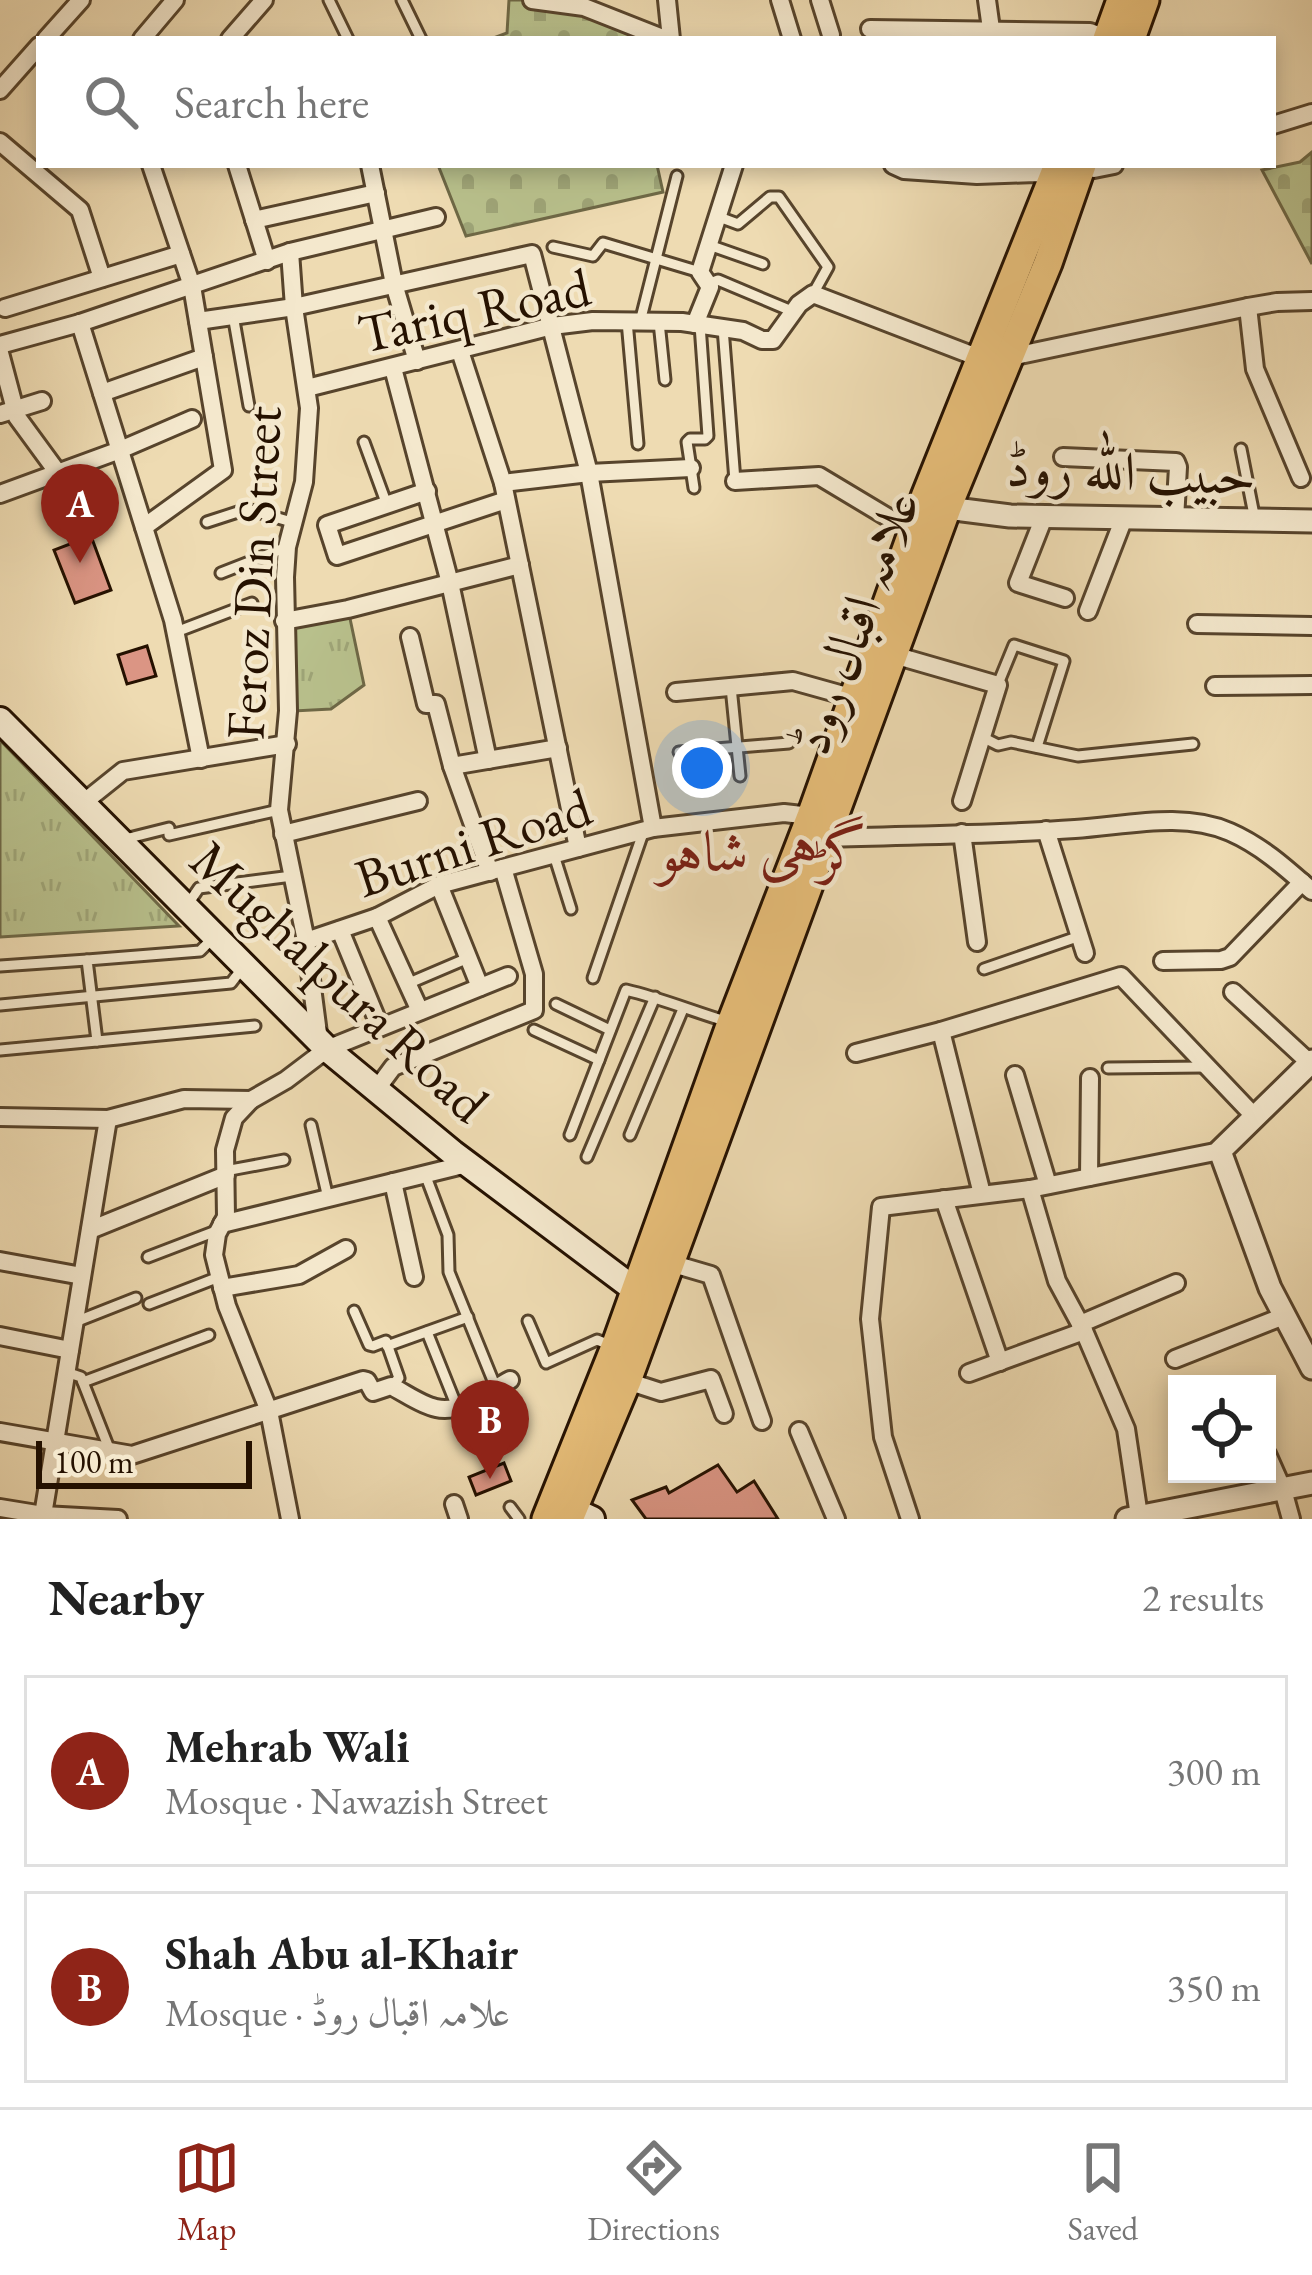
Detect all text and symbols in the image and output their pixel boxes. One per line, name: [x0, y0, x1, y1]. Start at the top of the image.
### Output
search box: [36, 36, 1276, 168]
icon: search: [78, 69, 144, 135]
text: Search here: [174, 73, 369, 131]
street label: Tariq Road: [352, 251, 597, 369]
street label: Feroz Din Street: [209, 404, 297, 742]
street label: حبیب اللہ روڈ: [1005, 426, 1257, 510]
pin: A: [41, 464, 119, 563]
street label: علامہ اقبال روڈ: [775, 480, 935, 764]
your location: [672, 738, 732, 798]
street label: Burni Road: [346, 771, 600, 913]
district label: گڑہی شاہو: [653, 814, 866, 888]
street label: Mughalpura Road: [176, 825, 504, 1138]
map controls: [1168, 1375, 1276, 1483]
button: locate: [1168, 1375, 1276, 1483]
pin: B: [451, 1380, 529, 1479]
scale bar: [36, 1435, 252, 1488]
text: 100 m: [54, 1440, 134, 1483]
text: Nearby: [48, 1564, 204, 1630]
text: 2 results: [1142, 1572, 1264, 1623]
text: Mehrab Wali: [165, 1717, 410, 1775]
text: A: [76, 1746, 104, 1797]
text: 300 m: [1167, 1746, 1261, 1797]
text: Mosque · Nawazish Street: [165, 1775, 548, 1826]
text: Shah Abu al-Khair: [165, 1924, 518, 1982]
text: B: [78, 1962, 102, 2013]
text: 350 m: [1167, 1962, 1261, 2013]
text: Mosque · علامہ اقبال روڈ: [165, 1987, 510, 2038]
tab: Map: [174, 2135, 240, 2250]
tab: Directions: [587, 2135, 720, 2250]
tab: Saved: [1068, 2135, 1138, 2250]

